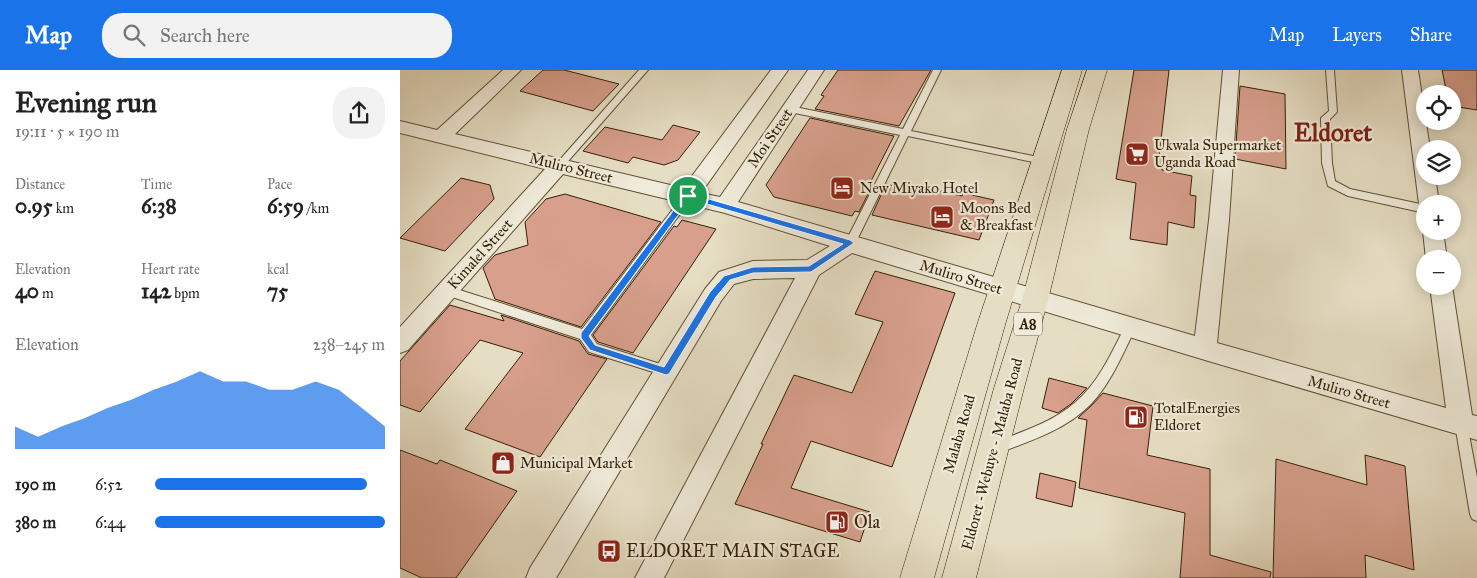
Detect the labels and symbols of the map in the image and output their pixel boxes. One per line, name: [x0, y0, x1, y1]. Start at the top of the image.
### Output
street label: Moi Street: [744, 104, 797, 171]
district label: Eldoret: [1294, 117, 1372, 148]
place label: Ukwala Supermarket Uganda Road: [1154, 136, 1282, 171]
supermarket icon: Ukwala Supermarket Uganda Road: [1124, 141, 1150, 167]
street label: Muliro Street: [527, 149, 615, 187]
pin: [667, 175, 709, 217]
hotel icon: New Miyako Hotel: [829, 175, 855, 201]
place label: New Miyako Hotel: [860, 179, 979, 197]
place label: Moons Bed & Breakfast: [960, 199, 1034, 234]
hotel icon: Moons Bed & Breakfast: [929, 204, 955, 230]
street label: Kimalel Street: [444, 215, 517, 293]
street label: Muliro Street: [918, 256, 1005, 298]
road number: A8: [1014, 312, 1042, 336]
street label: Eldoret -Webuye - Malaba Road: [958, 356, 1026, 552]
street label: Muliro Street: [1306, 372, 1393, 413]
street label: Malaba Road: [939, 392, 979, 475]
place label: TotalEnergies Eldoret: [1154, 399, 1240, 434]
fuel station icon: TotalEnergies Eldoret: [1123, 404, 1149, 430]
shop icon: Municipal Market: [490, 450, 516, 476]
place label: Municipal Market: [520, 454, 633, 472]
fuel station icon: Ola: [824, 509, 850, 535]
place label: Ola: [854, 511, 881, 533]
bus stop icon: ELDORET MAIN STAGE: [596, 538, 622, 564]
place label: ELDORET MAIN STAGE: [626, 540, 839, 562]

